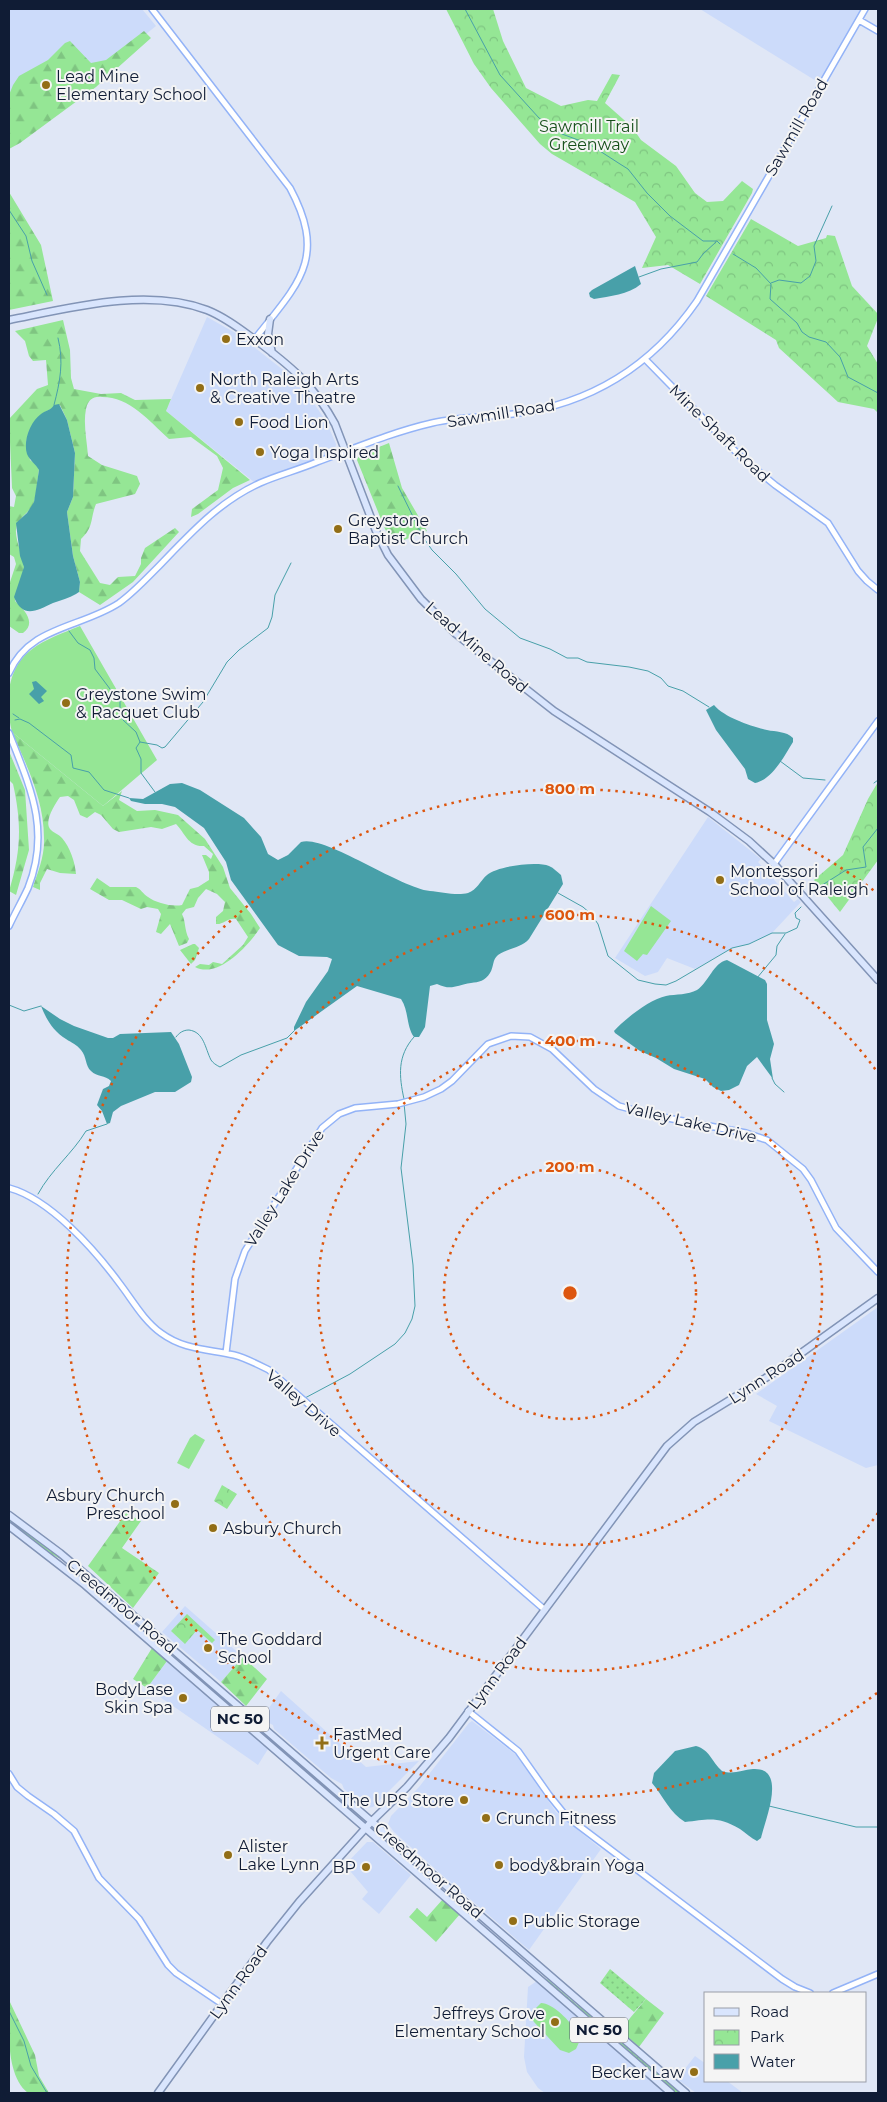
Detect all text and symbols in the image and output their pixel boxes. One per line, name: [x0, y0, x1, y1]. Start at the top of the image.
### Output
place label: Lead Mine Elementary School: [56, 67, 207, 104]
street label: Sawmill Road: [761, 75, 832, 179]
marker: Lead Mine Elementary School: [40, 79, 52, 91]
park label: Sawmill Trail Greenway: [539, 117, 639, 154]
place label: Exxon: [236, 330, 284, 349]
marker: Exxon: [220, 333, 232, 345]
place label: North Raleigh Arts & Creative Theatre: [210, 370, 359, 407]
street label: Mine Shaft Road: [665, 381, 774, 486]
marker: North Raleigh Arts & Creative Theatre: [194, 382, 206, 394]
street label: Sawmill Road: [446, 396, 556, 431]
place label: Food Lion: [249, 413, 329, 432]
marker: Food Lion: [233, 416, 245, 428]
place label: Yoga Inspired: [270, 443, 379, 462]
marker: Yoga Inspired: [254, 446, 266, 458]
place label: Greystone Baptist Church: [348, 511, 468, 548]
marker: Greystone Baptist Church: [332, 523, 344, 535]
street label: Lead Mine Road: [422, 598, 532, 697]
place label: Greystone Swim & Racquet Club: [76, 685, 206, 722]
marker: Greystone Swim & Racquet Club: [60, 697, 72, 709]
text: 800 m: [545, 779, 595, 798]
place label: Montessori School of Raleigh: [730, 862, 869, 899]
marker: Montessori School of Raleigh: [714, 874, 726, 886]
text: 600 m: [545, 905, 595, 924]
text: 400 m: [545, 1031, 595, 1050]
street label: Valley Lake Drive: [623, 1098, 759, 1147]
street label: Valley Lake Drive: [241, 1126, 328, 1250]
text: 200 m: [545, 1157, 595, 1176]
centre of rings: [561, 1284, 579, 1302]
street label: Lynn Road: [725, 1345, 807, 1408]
street label: Valley Drive: [262, 1366, 345, 1441]
place label: Asbury Church Preschool: [46, 1486, 165, 1523]
marker: Asbury Church Preschool: [169, 1498, 181, 1510]
place label: Asbury Church: [223, 1519, 342, 1538]
marker: Asbury Church: [207, 1522, 219, 1534]
street label: Creedmoor Road: [63, 1555, 180, 1658]
place label: The Goddard School: [218, 1630, 322, 1667]
street label: Lynn Road: [464, 1633, 531, 1713]
marker: The Goddard School: [202, 1642, 214, 1654]
place label: BodyLase Skin Spa: [95, 1680, 173, 1717]
marker: BodyLase Skin Spa: [177, 1692, 189, 1704]
road number: NC 50: [211, 1706, 269, 1732]
place label: FastMed Urgent Care: [333, 1725, 431, 1762]
marker: FastMed Urgent Care: [315, 1736, 329, 1750]
place label: The UPS Store: [340, 1791, 454, 1810]
marker: The UPS Store: [458, 1794, 470, 1806]
place label: Crunch Fitness: [496, 1809, 616, 1828]
marker: Crunch Fitness: [480, 1812, 492, 1824]
street label: Creedmoor Road: [371, 1818, 487, 1923]
place label: Alister Lake Lynn: [238, 1837, 320, 1874]
marker: Alister Lake Lynn: [222, 1849, 234, 1861]
place label: body&brain Yoga: [509, 1856, 645, 1875]
place label: BP: [332, 1858, 356, 1877]
marker: body&brain Yoga: [493, 1859, 505, 1871]
marker: BP: [360, 1861, 372, 1873]
place label: Public Storage: [523, 1912, 640, 1931]
marker: Public Storage: [507, 1915, 519, 1927]
street label: Lynn Road: [206, 1942, 271, 2023]
legend: [704, 1992, 867, 2082]
text: Road: [750, 2002, 789, 2021]
place label: Jeffreys Grove Elementary School: [394, 2004, 545, 2041]
marker: Jeffreys Grove Elementary School: [549, 2016, 561, 2028]
road number: NC 50: [570, 2018, 628, 2042]
text: Park: [750, 2027, 784, 2046]
text: Water: [750, 2052, 796, 2071]
place label: Becker Law: [591, 2063, 684, 2082]
marker: Becker Law: [688, 2066, 700, 2078]

